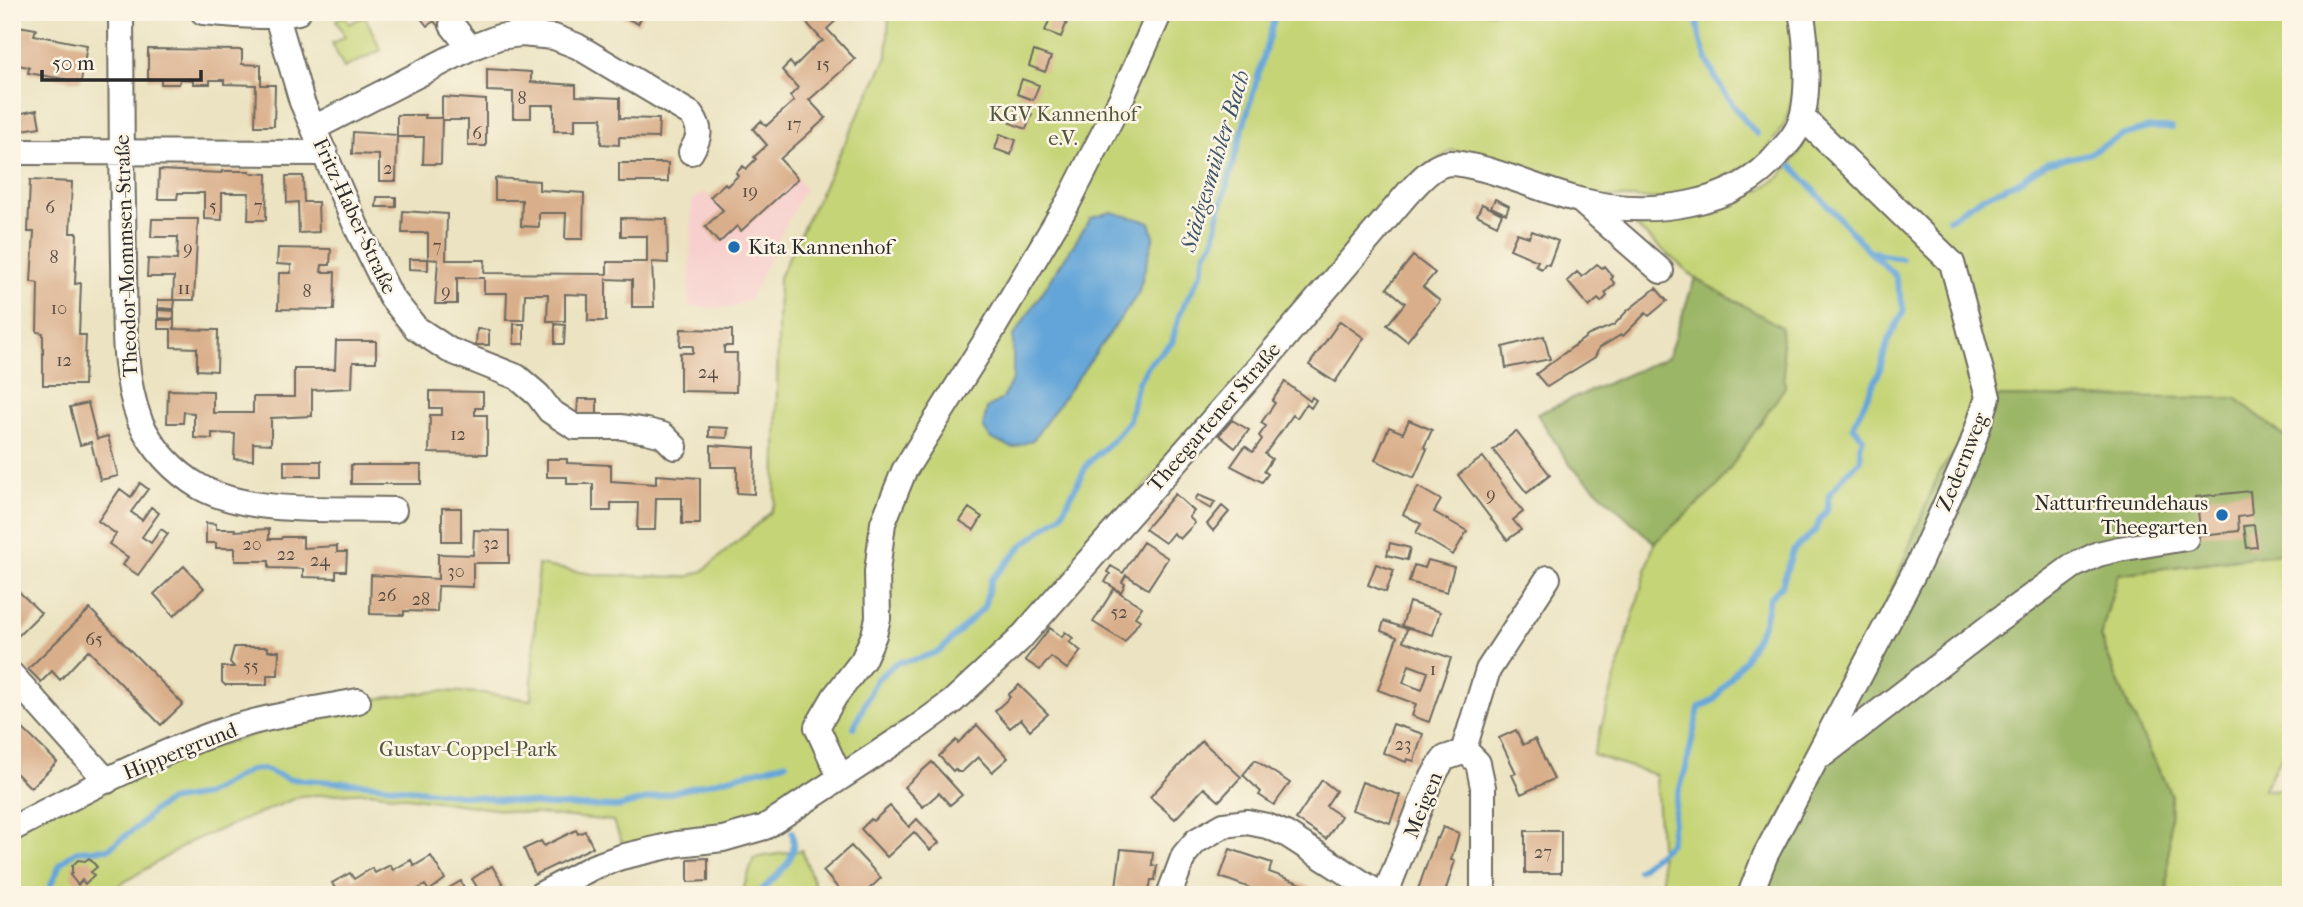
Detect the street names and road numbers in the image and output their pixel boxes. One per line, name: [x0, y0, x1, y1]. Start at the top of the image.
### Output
street label: Theodor-Mommsen-Straße: [110, 134, 142, 378]
street label: Fritz-Haber-Straße: [308, 134, 402, 298]
street label: Theegartener Straße: [1143, 338, 1285, 496]
street label: Zedernweg: [1931, 409, 1993, 515]
street label: Hippergrund: [120, 717, 241, 785]
street label: Meigen: [1399, 768, 1447, 842]

